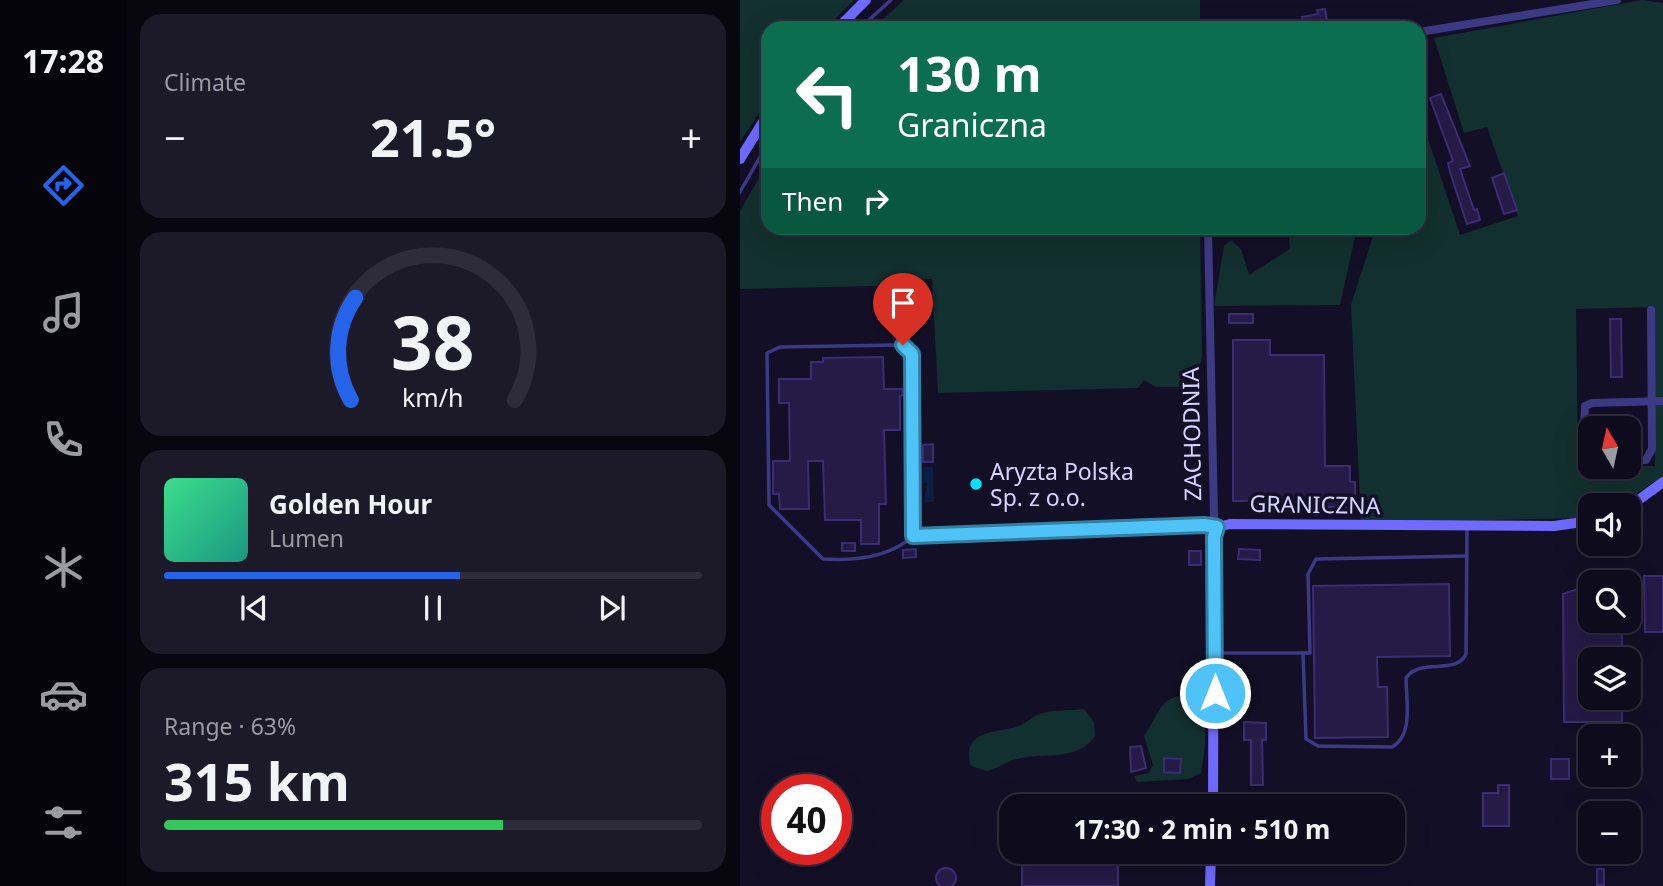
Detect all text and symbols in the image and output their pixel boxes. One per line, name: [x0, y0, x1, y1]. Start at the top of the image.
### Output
text: 17:28: [22, 39, 104, 82]
text: 130 m: [897, 40, 1042, 106]
icon: left: [782, 49, 873, 140]
text: Climate: [164, 66, 246, 98]
text: 21.5°: [370, 101, 496, 172]
text: Graniczna: [897, 103, 1047, 146]
text: −: [164, 111, 186, 163]
text: +: [680, 111, 702, 163]
icon: directions: [39, 161, 88, 210]
icon: right: [857, 182, 895, 220]
text: Then: [782, 183, 843, 219]
pin: [873, 273, 933, 345]
icon: arrive: [884, 284, 922, 322]
icon: music: [39, 288, 88, 337]
text: 38: [391, 292, 475, 391]
street label: ZACHODNIA: [1174, 367, 1208, 501]
text: km/h: [402, 380, 464, 414]
icon: phone: [39, 415, 88, 464]
north arrow: [1578, 416, 1641, 480]
map controls: [1578, 416, 1641, 864]
place label: Aryzta Polska Sp. z o.o.: [990, 455, 1134, 513]
marker: Aryzta Polska Sp. z o.o.: [968, 476, 984, 492]
text: Golden Hour: [269, 486, 432, 522]
street label: GRANICZNA: [1249, 487, 1381, 521]
button: sound: [1578, 493, 1641, 556]
text: Lumen: [269, 522, 344, 554]
icon: climate: [39, 543, 88, 592]
button: search: [1578, 570, 1641, 633]
icon: previous: [235, 589, 273, 627]
icon: pause: [414, 589, 452, 627]
icon: next: [593, 589, 631, 627]
button: layers: [1578, 647, 1641, 710]
position arrow: [1178, 656, 1252, 730]
icon: car: [39, 670, 88, 719]
text: Range · 63%: [164, 710, 296, 742]
button: +: [1578, 724, 1641, 787]
text: 315 km: [164, 745, 350, 816]
speed limit sign: 40: [761, 774, 852, 865]
icon: filters: [39, 798, 88, 847]
button: −: [1578, 801, 1641, 864]
text: 17:30 · 2 min · 510 m: [1074, 811, 1330, 847]

